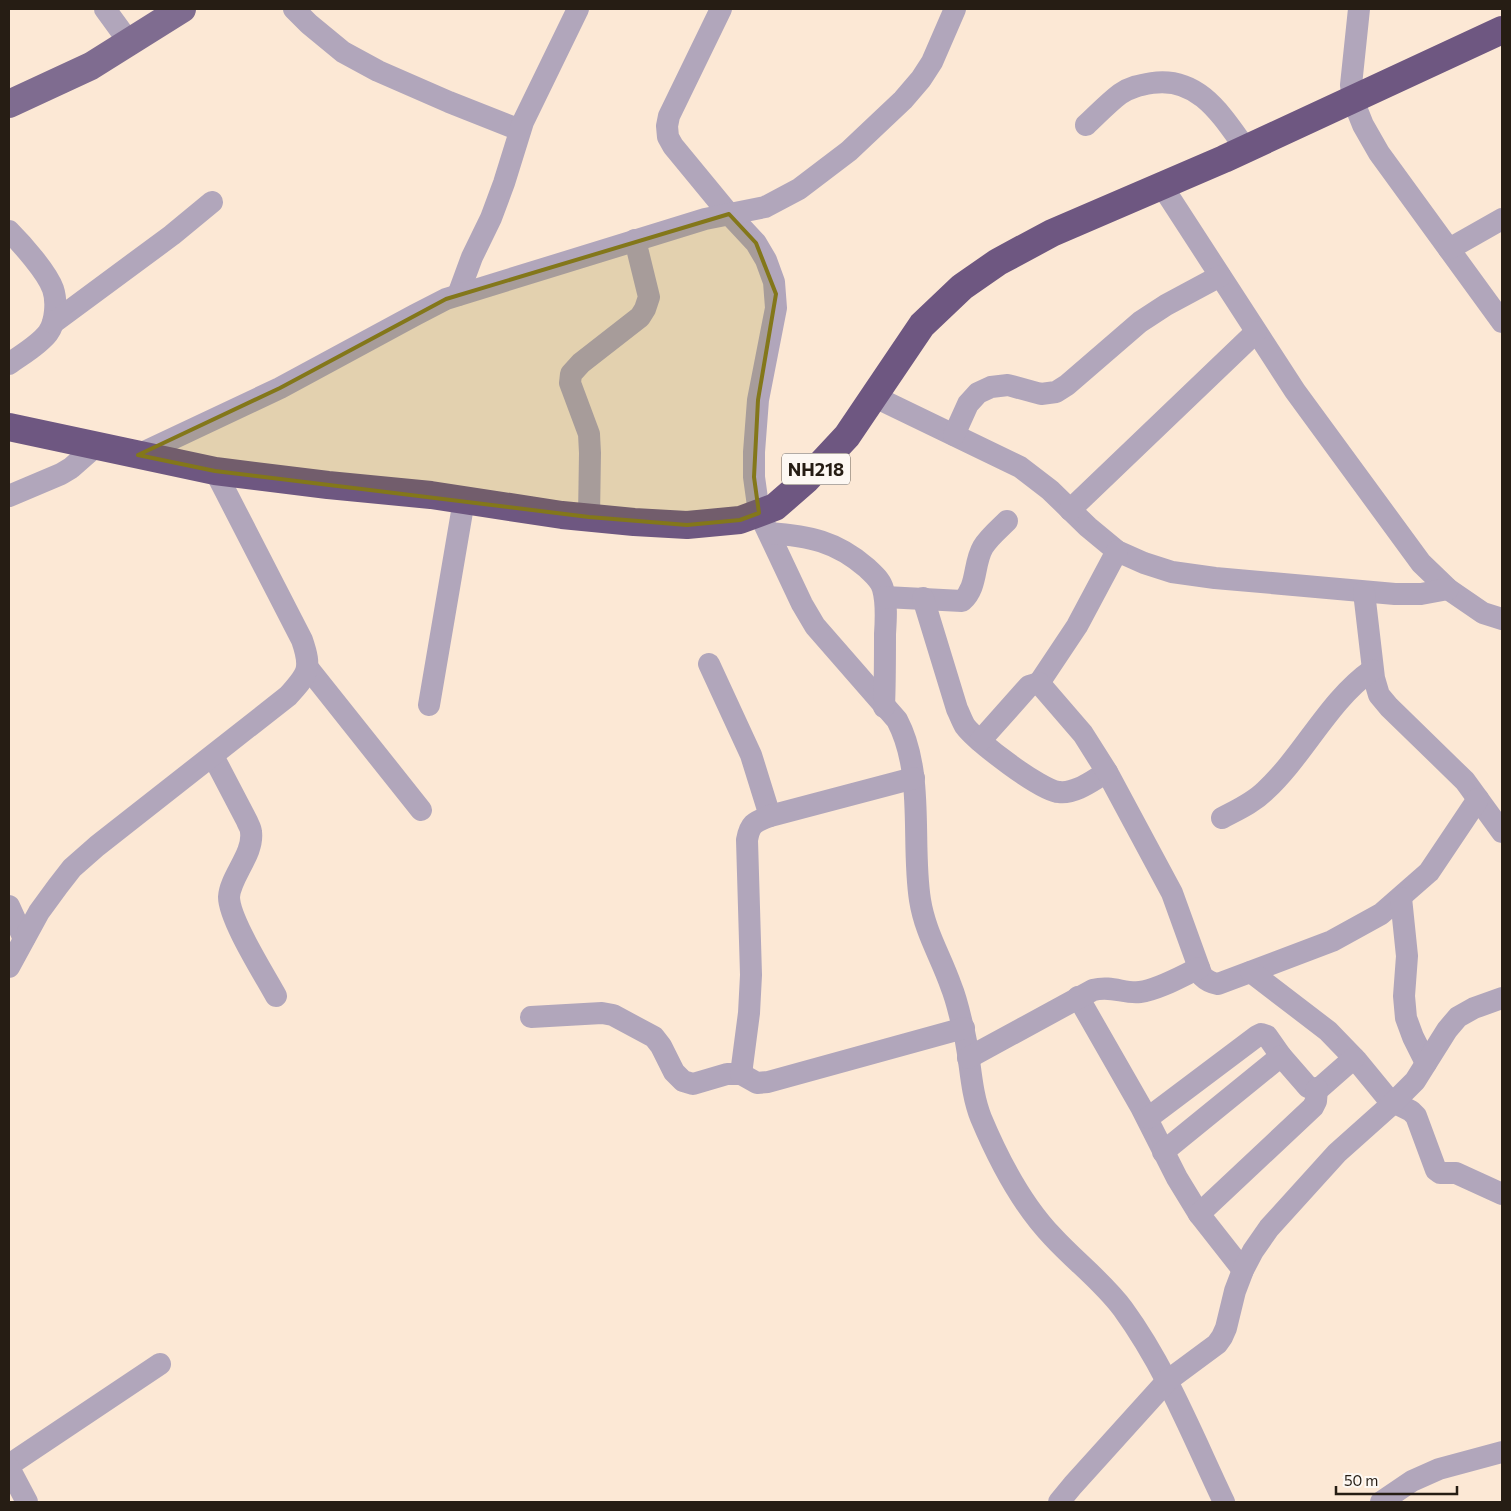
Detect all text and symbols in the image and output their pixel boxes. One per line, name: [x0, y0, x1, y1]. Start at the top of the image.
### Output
road number: NH218: [782, 454, 850, 484]
scale bar: [1336, 1464, 1457, 1496]
text: 50 m: [1344, 1471, 1378, 1489]

